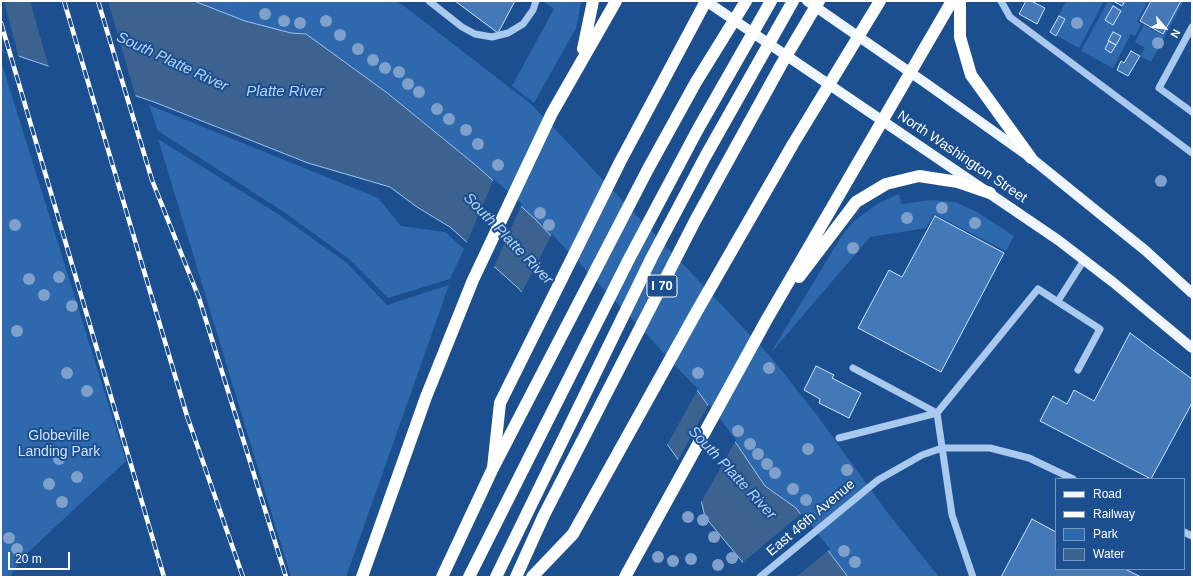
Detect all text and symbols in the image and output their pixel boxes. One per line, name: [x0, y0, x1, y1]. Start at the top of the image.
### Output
north arrow: [1145, 8, 1185, 48]
text: N: [1168, 27, 1183, 40]
water label: South Platte River: [113, 28, 231, 96]
water label: Platte River: [246, 83, 324, 101]
street label: North Washington Street: [894, 107, 1030, 207]
water label: South Platte River: [460, 189, 556, 289]
road number: I 70: [647, 275, 677, 297]
water label: South Platte River: [684, 423, 780, 523]
park label: Globeville Landing Park: [18, 428, 100, 460]
street label: East 46th Avenue: [763, 476, 859, 560]
legend: [1055, 478, 1185, 570]
text: Road: [1093, 487, 1122, 501]
text: Railway: [1093, 507, 1135, 521]
text: Park: [1093, 527, 1118, 541]
scale bar: [10, 544, 72, 570]
text: Water: [1093, 547, 1125, 561]
text: 20 m: [15, 552, 42, 566]

